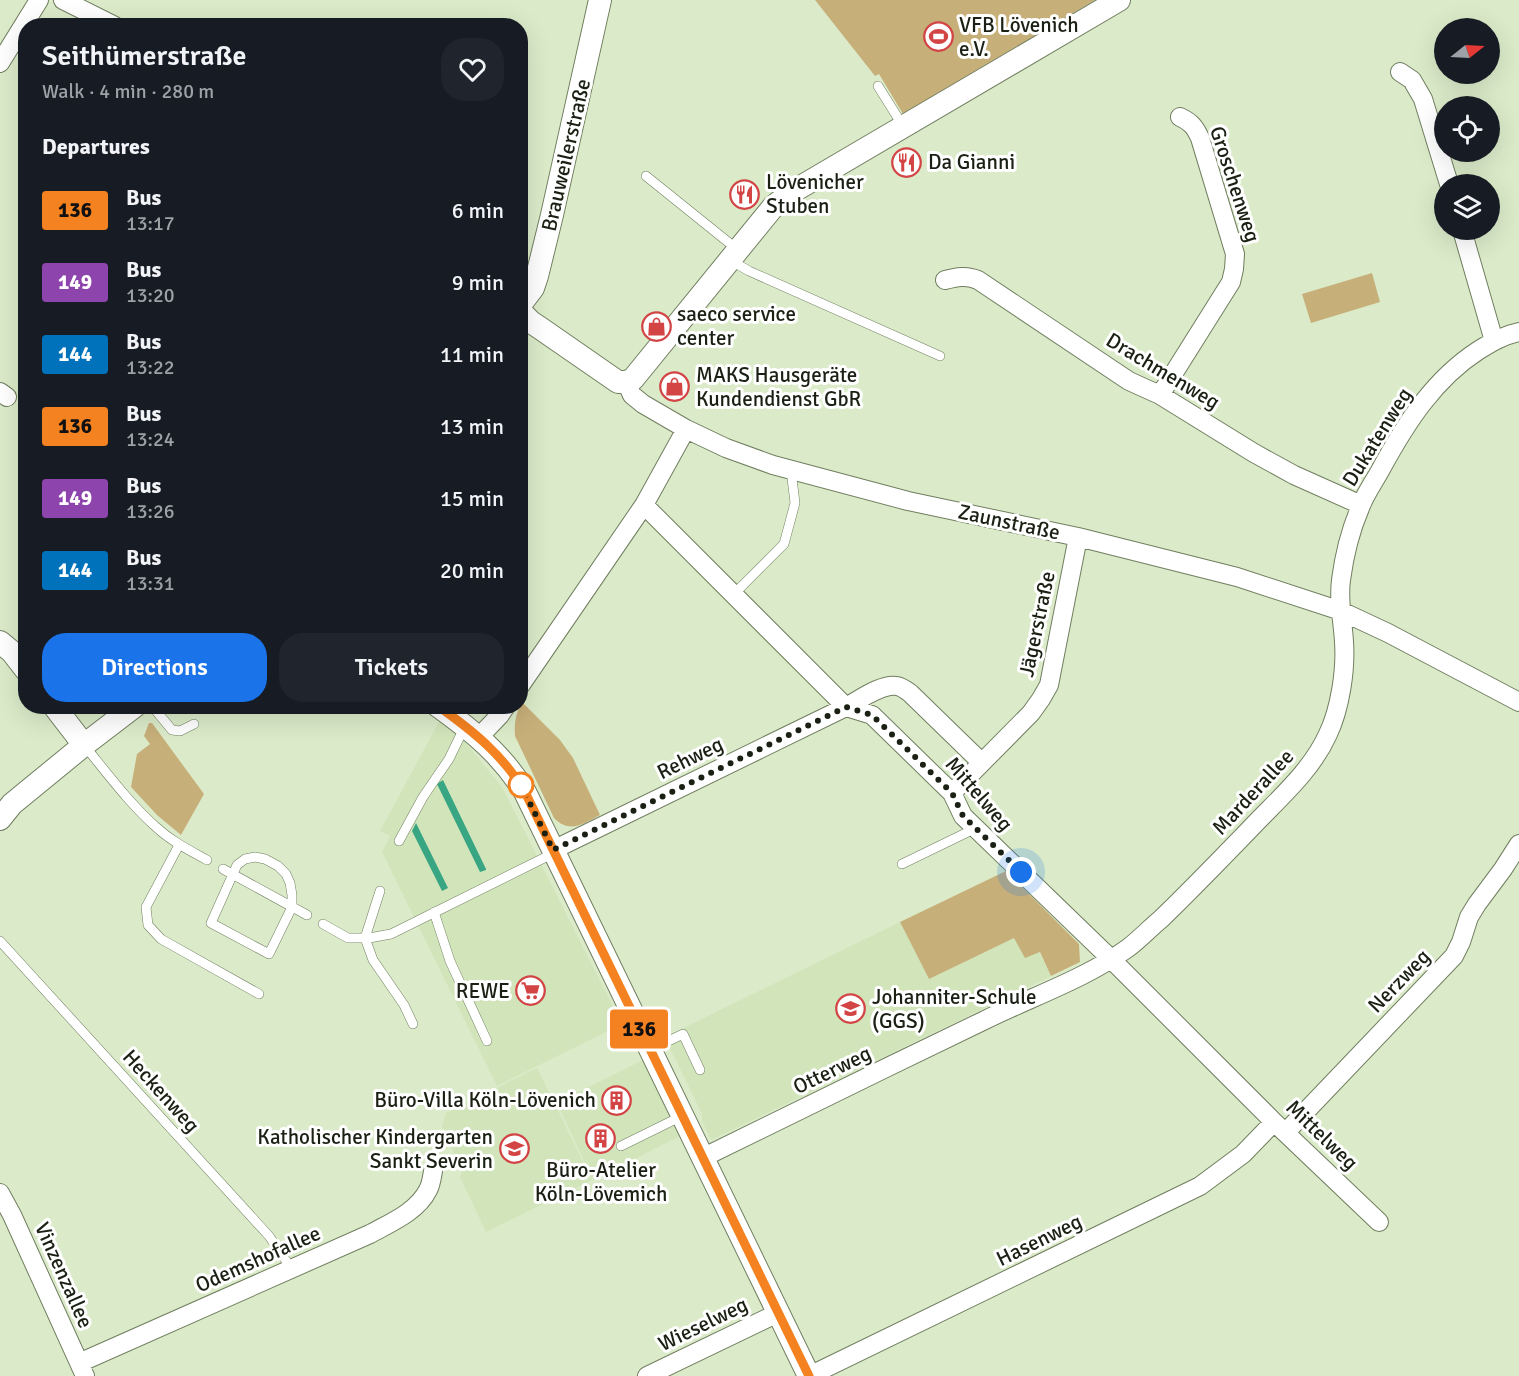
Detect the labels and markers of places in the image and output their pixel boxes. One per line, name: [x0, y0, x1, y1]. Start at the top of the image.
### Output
place label: VFB Lövenich e.V.: [959, 12, 1079, 62]
sports icon: VFB Lövenich e.V.: [922, 21, 954, 53]
restaurant icon: Da Gianni: [891, 146, 923, 178]
place label: Da Gianni: [928, 149, 1015, 175]
place label: Lövenicher Stuben: [766, 169, 864, 219]
restaurant icon: Lövenicher Stuben: [729, 178, 761, 210]
place label: saeco service center: [677, 301, 796, 351]
shop icon: saeco service center: [640, 310, 672, 342]
place label: MAKS Hausgeräte Kundendienst GbR: [696, 362, 861, 412]
shop icon: MAKS Hausgeräte Kundendienst GbR: [659, 371, 691, 403]
unlabelled marker: [508, 772, 534, 798]
supermarket icon: REWE: [515, 975, 547, 1007]
place label: REWE: [456, 978, 510, 1004]
place label: Johanniter-Schule (GGS): [872, 984, 1037, 1034]
school or university icon: Johanniter-Schule (GGS): [835, 993, 867, 1025]
building icon: Büro-Villa Köln-Lövenich: [601, 1084, 633, 1116]
place label: Büro-Villa Köln-Lövenich: [374, 1087, 596, 1113]
building icon: Büro-Atelier Köln-Lövemich: [585, 1123, 617, 1155]
place label: Katholischer Kindergarten Sankt Severin: [257, 1124, 493, 1174]
school or university icon: Katholischer Kindergarten Sankt Severin: [498, 1133, 530, 1165]
place label: Büro-Atelier Köln-Lövemich: [535, 1157, 667, 1207]

